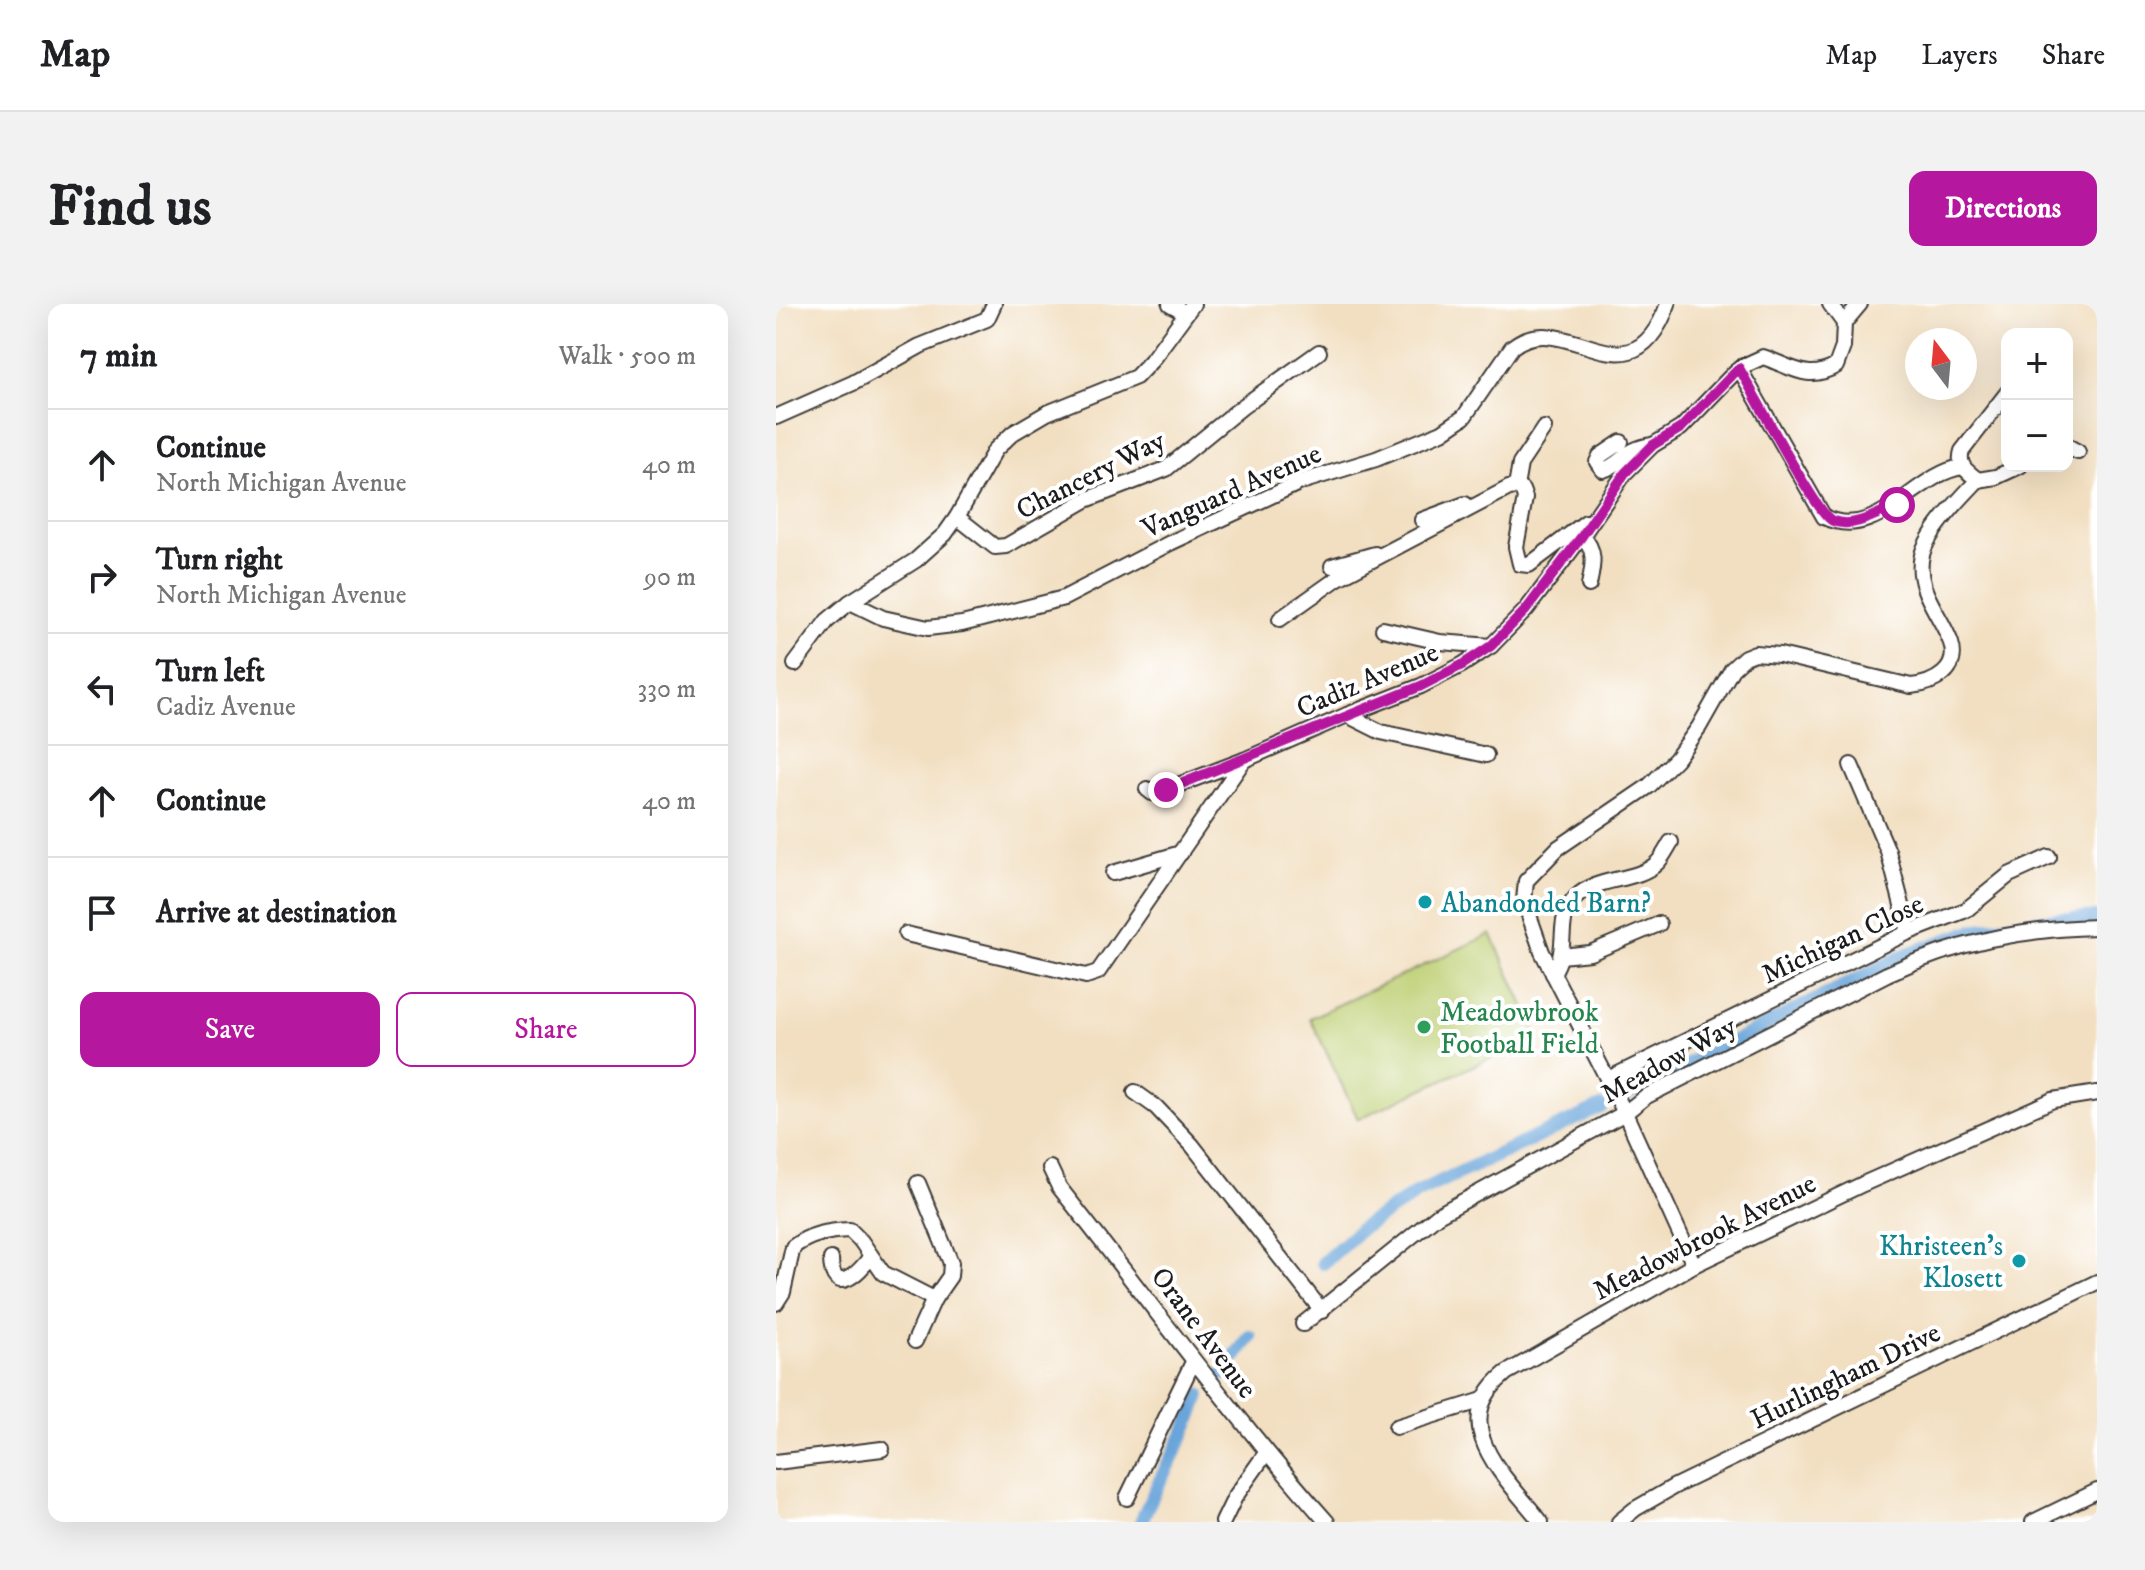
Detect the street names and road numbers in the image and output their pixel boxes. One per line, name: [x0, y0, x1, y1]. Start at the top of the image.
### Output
street label: Chancery Way: [1011, 423, 1171, 528]
street label: Vanguard Avenue: [1136, 436, 1327, 547]
street label: Cadiz Avenue: [1291, 635, 1444, 726]
street label: Michigan Close: [1756, 887, 1929, 992]
street label: Meadow Way: [1595, 1009, 1743, 1112]
street label: Meadowbrook Avenue: [1587, 1166, 1822, 1309]
street label: Orane Avenue: [1143, 1260, 1264, 1405]
street label: Hurlingham Drive: [1745, 1315, 1946, 1437]

